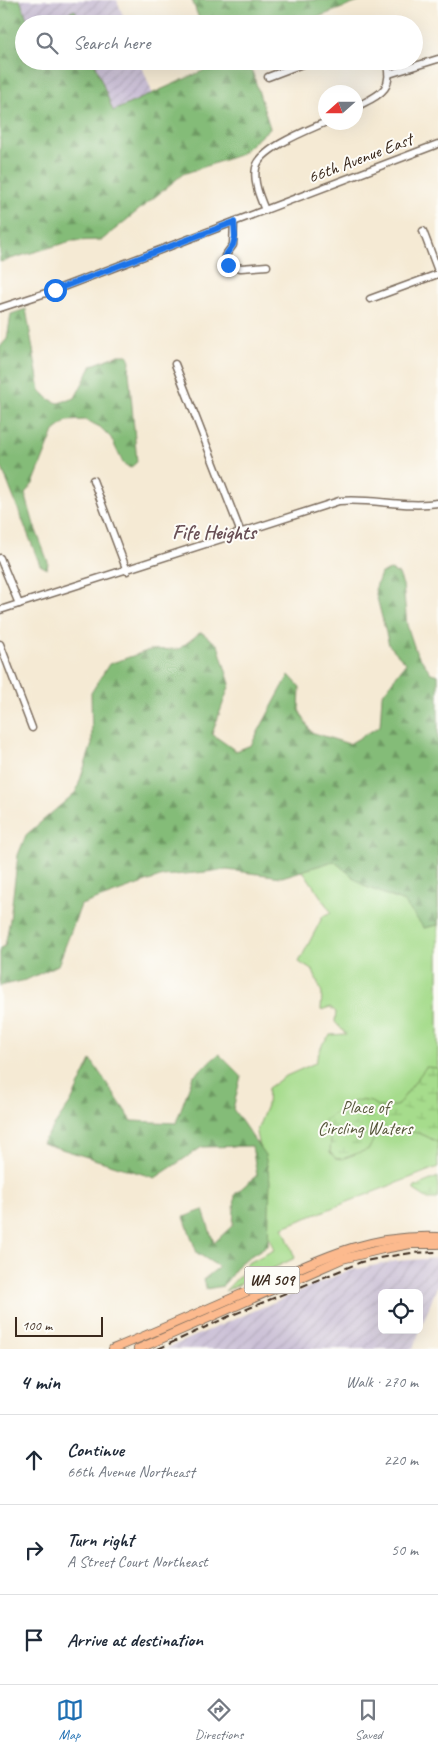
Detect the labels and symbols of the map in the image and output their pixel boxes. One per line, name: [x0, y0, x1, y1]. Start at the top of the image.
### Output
north arrow: [318, 85, 363, 130]
street label: 66th Avenue East: [305, 127, 418, 188]
route end: [217, 254, 240, 277]
route start: [44, 279, 67, 302]
district label: Fife Heights: [172, 520, 258, 545]
park label: Place of Circling Waters: [318, 1096, 414, 1139]
road number: WA 509: [244, 1266, 300, 1294]
scale bar: [15, 1314, 102, 1337]

